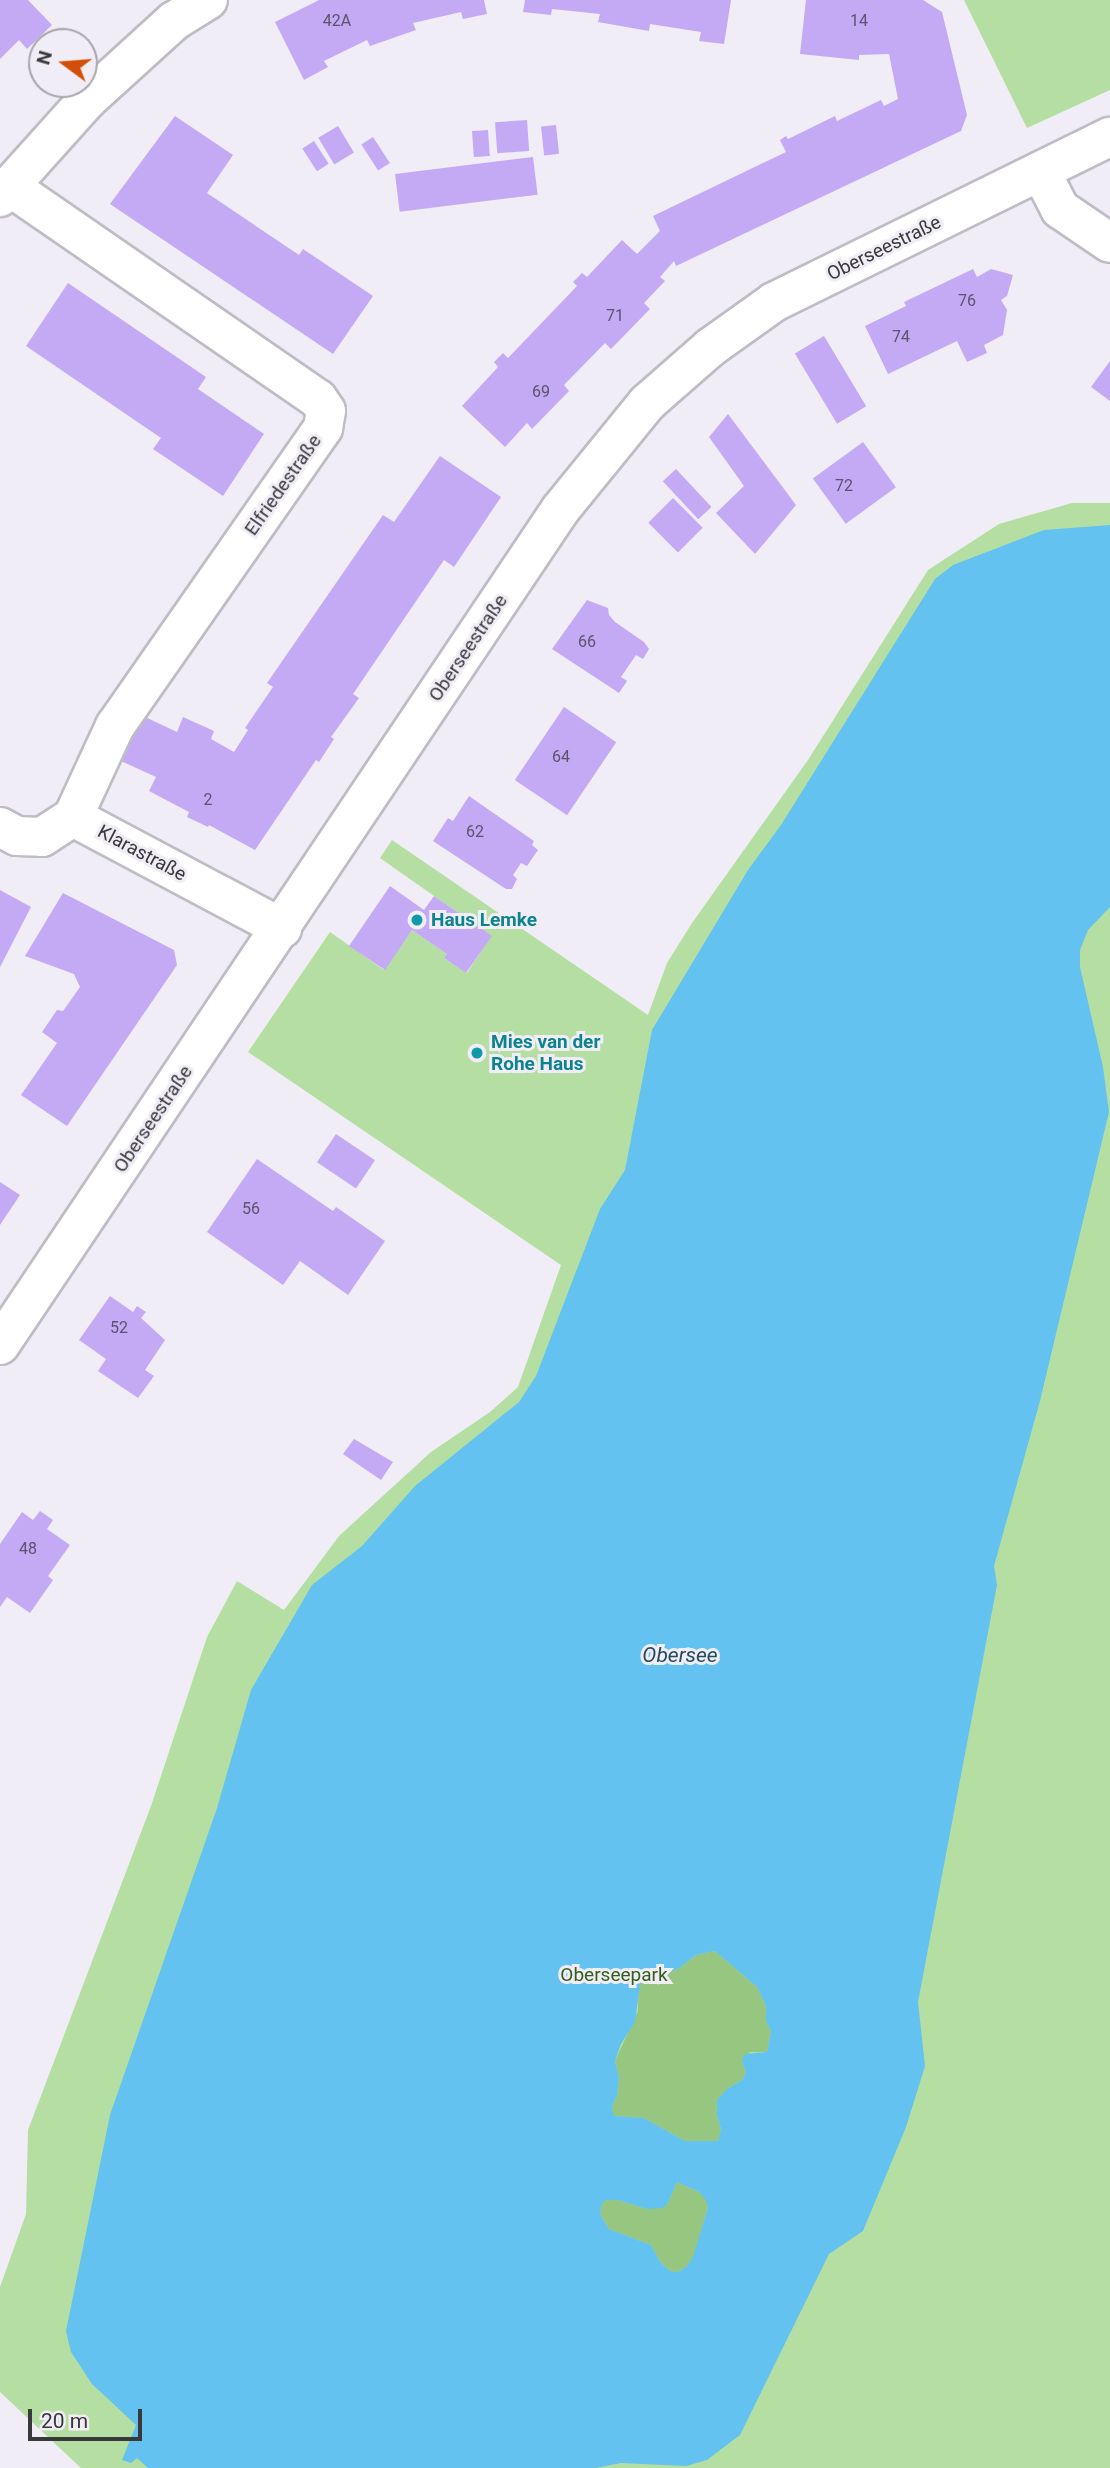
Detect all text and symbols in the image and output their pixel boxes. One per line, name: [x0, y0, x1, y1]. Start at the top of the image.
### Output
house number: 42A: [323, 11, 351, 31]
house number: 14: [850, 11, 868, 31]
north arrow: [28, 28, 98, 98]
text: N: [31, 48, 57, 67]
street label: Oberseestraße: [823, 211, 945, 285]
house number: 76: [958, 291, 976, 311]
house number: 71: [606, 306, 624, 326]
house number: 74: [892, 327, 910, 347]
house number: 69: [532, 382, 550, 402]
street label: Elfriedestraße: [240, 430, 326, 540]
house number: 72: [835, 476, 853, 496]
street label: Oberseestraße: [424, 590, 512, 706]
house number: 66: [578, 632, 596, 652]
house number: 64: [552, 747, 570, 767]
house number: 2: [204, 790, 212, 810]
street label: Klarastraße: [94, 820, 190, 886]
house number: 62: [466, 822, 484, 842]
place label: Haus Lemke: [431, 909, 537, 931]
marker: Haus Lemke: [409, 912, 425, 928]
place label: Mies van der Rohe Haus: [491, 1031, 600, 1075]
marker: Mies van der Rohe Haus: [469, 1045, 485, 1061]
street label: Oberseestraße: [109, 1061, 197, 1177]
house number: 56: [242, 1199, 260, 1219]
house number: 52: [110, 1318, 128, 1338]
house number: 48: [19, 1539, 37, 1559]
water label: Obersee: [642, 1642, 718, 1668]
park label: Oberseepark: [560, 1964, 668, 1986]
scale bar: [32, 2394, 145, 2438]
text: 20 m: [41, 2409, 88, 2433]

